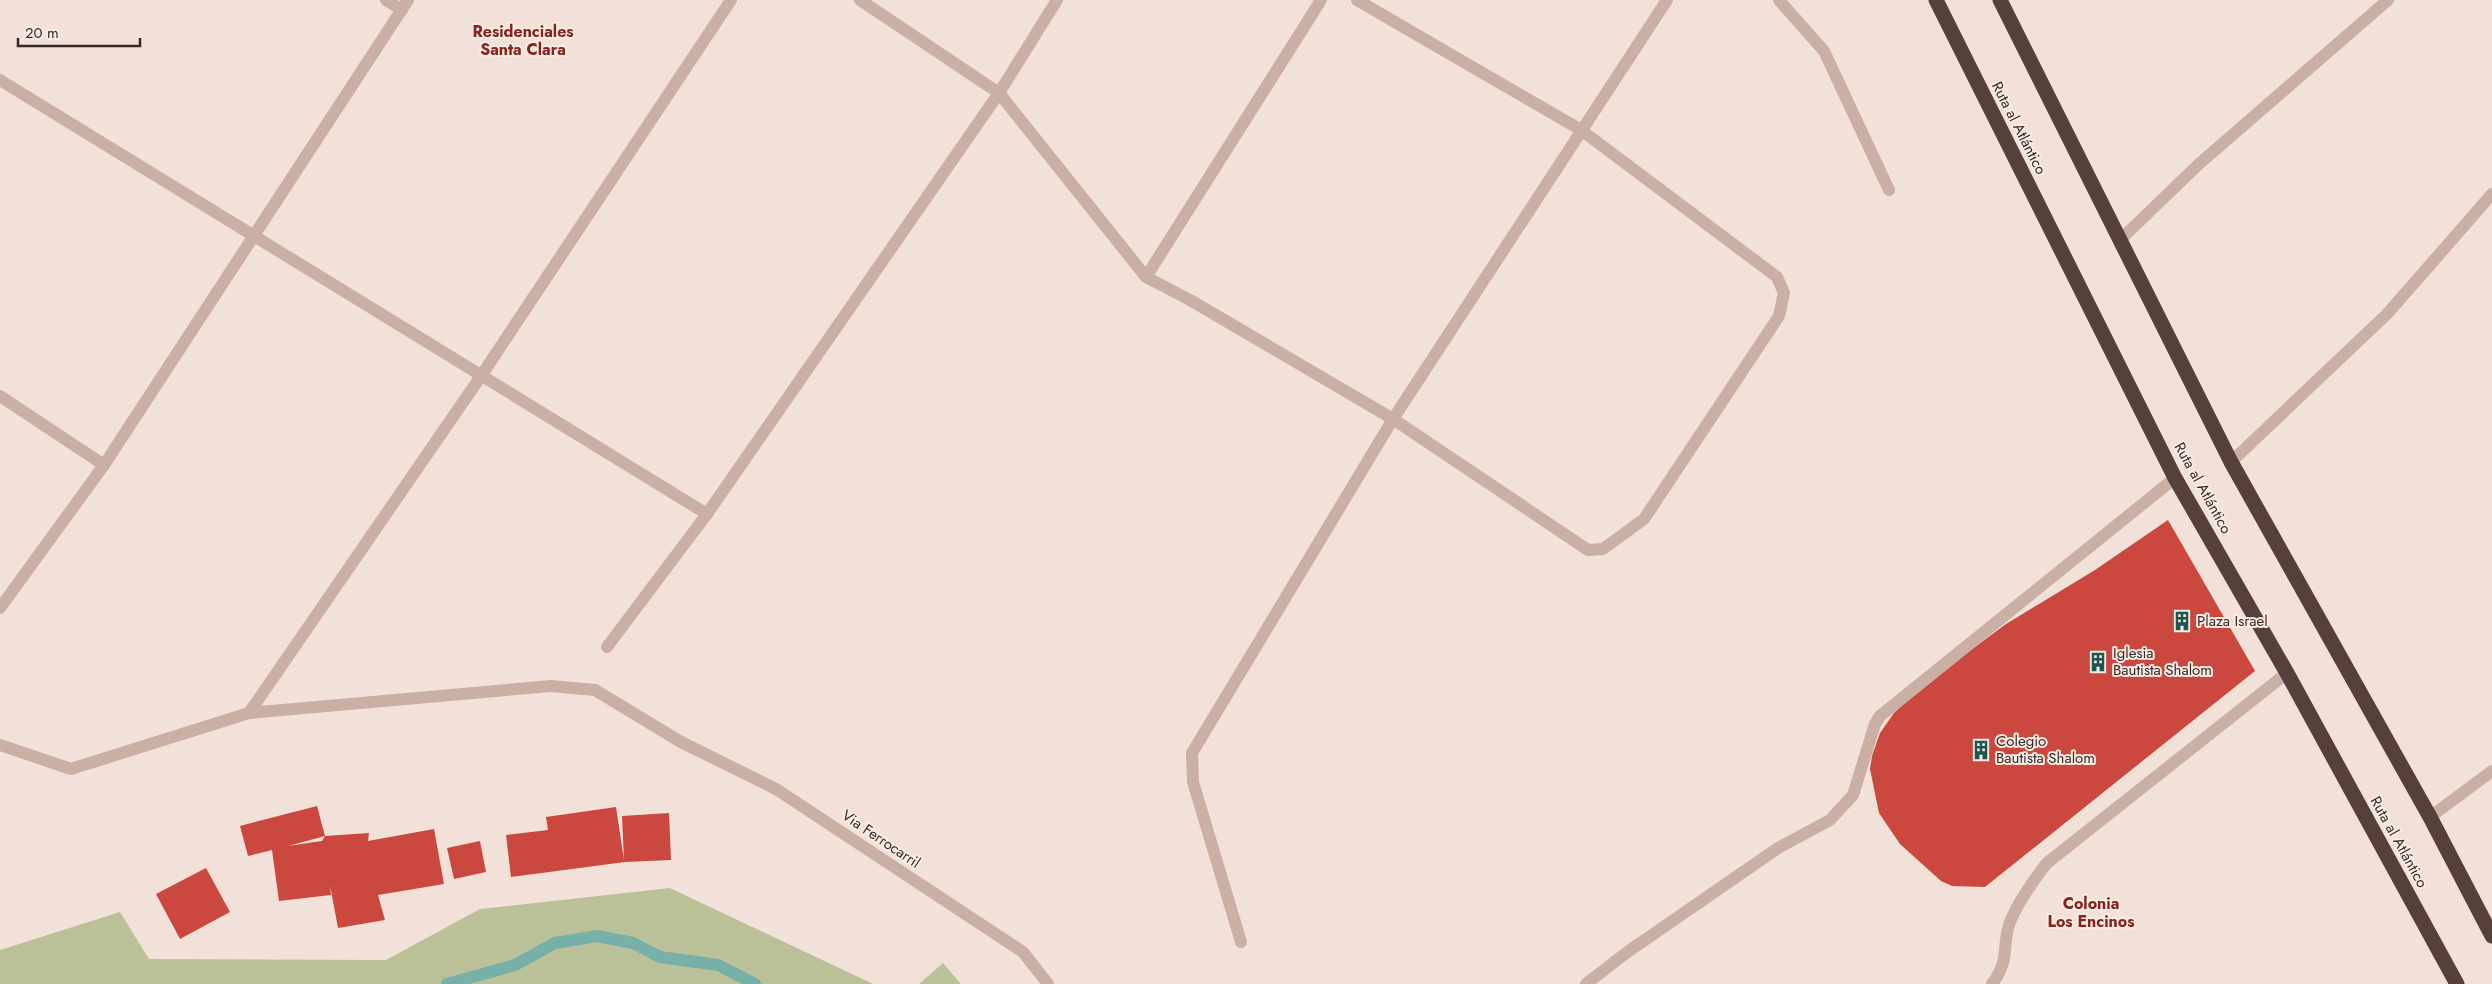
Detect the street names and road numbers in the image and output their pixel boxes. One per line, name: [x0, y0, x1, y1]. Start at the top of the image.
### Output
street label: Ruta al Atlántico: [1986, 78, 2052, 178]
street label: Ruta al Atlántico: [2169, 438, 2237, 538]
street label: Ruta al Atlántico: [2365, 792, 2433, 892]
street label: Via Ferrocarril: [837, 805, 925, 873]

